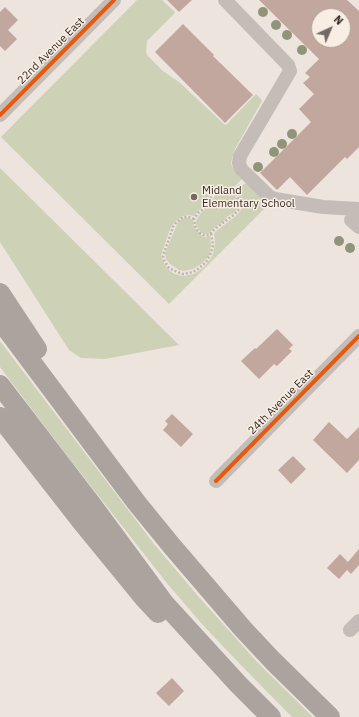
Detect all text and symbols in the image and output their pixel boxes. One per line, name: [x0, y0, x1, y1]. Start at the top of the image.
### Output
north arrow: [311, 8, 351, 48]
text: N: [331, 12, 346, 28]
street label: 22nd Avenue East: [15, 15, 87, 87]
place label: Midland Elementary School: [202, 184, 295, 210]
marker: Midland Elementary School: [189, 192, 199, 202]
street label: 24th Avenue East: [246, 367, 316, 437]

